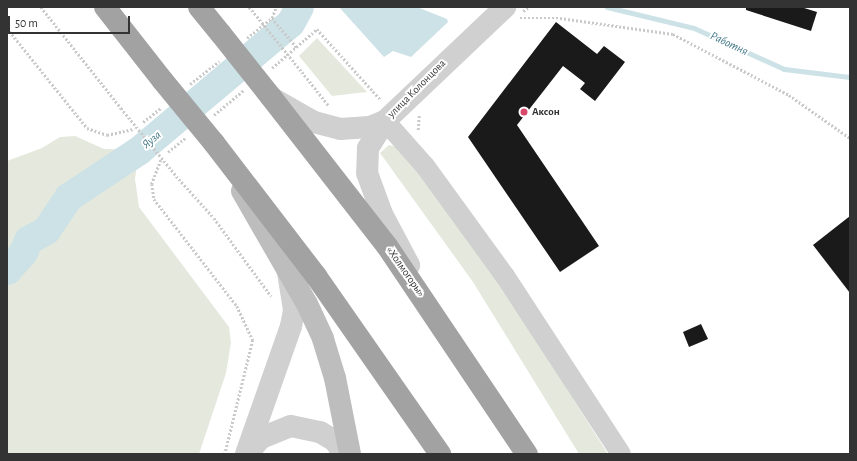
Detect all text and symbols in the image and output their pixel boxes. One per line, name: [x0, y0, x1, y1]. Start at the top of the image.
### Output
scale bar: [10, 8, 132, 34]
text: 50 m: [15, 17, 38, 29]
water label: Работня: [708, 29, 750, 59]
street label: улица Колонцова: [385, 57, 449, 121]
place label: Аксон: [532, 105, 560, 119]
marker: Аксон: [519, 107, 529, 117]
water label: Яуза: [140, 128, 164, 152]
street label: «Холмогоры»: [383, 244, 427, 300]

